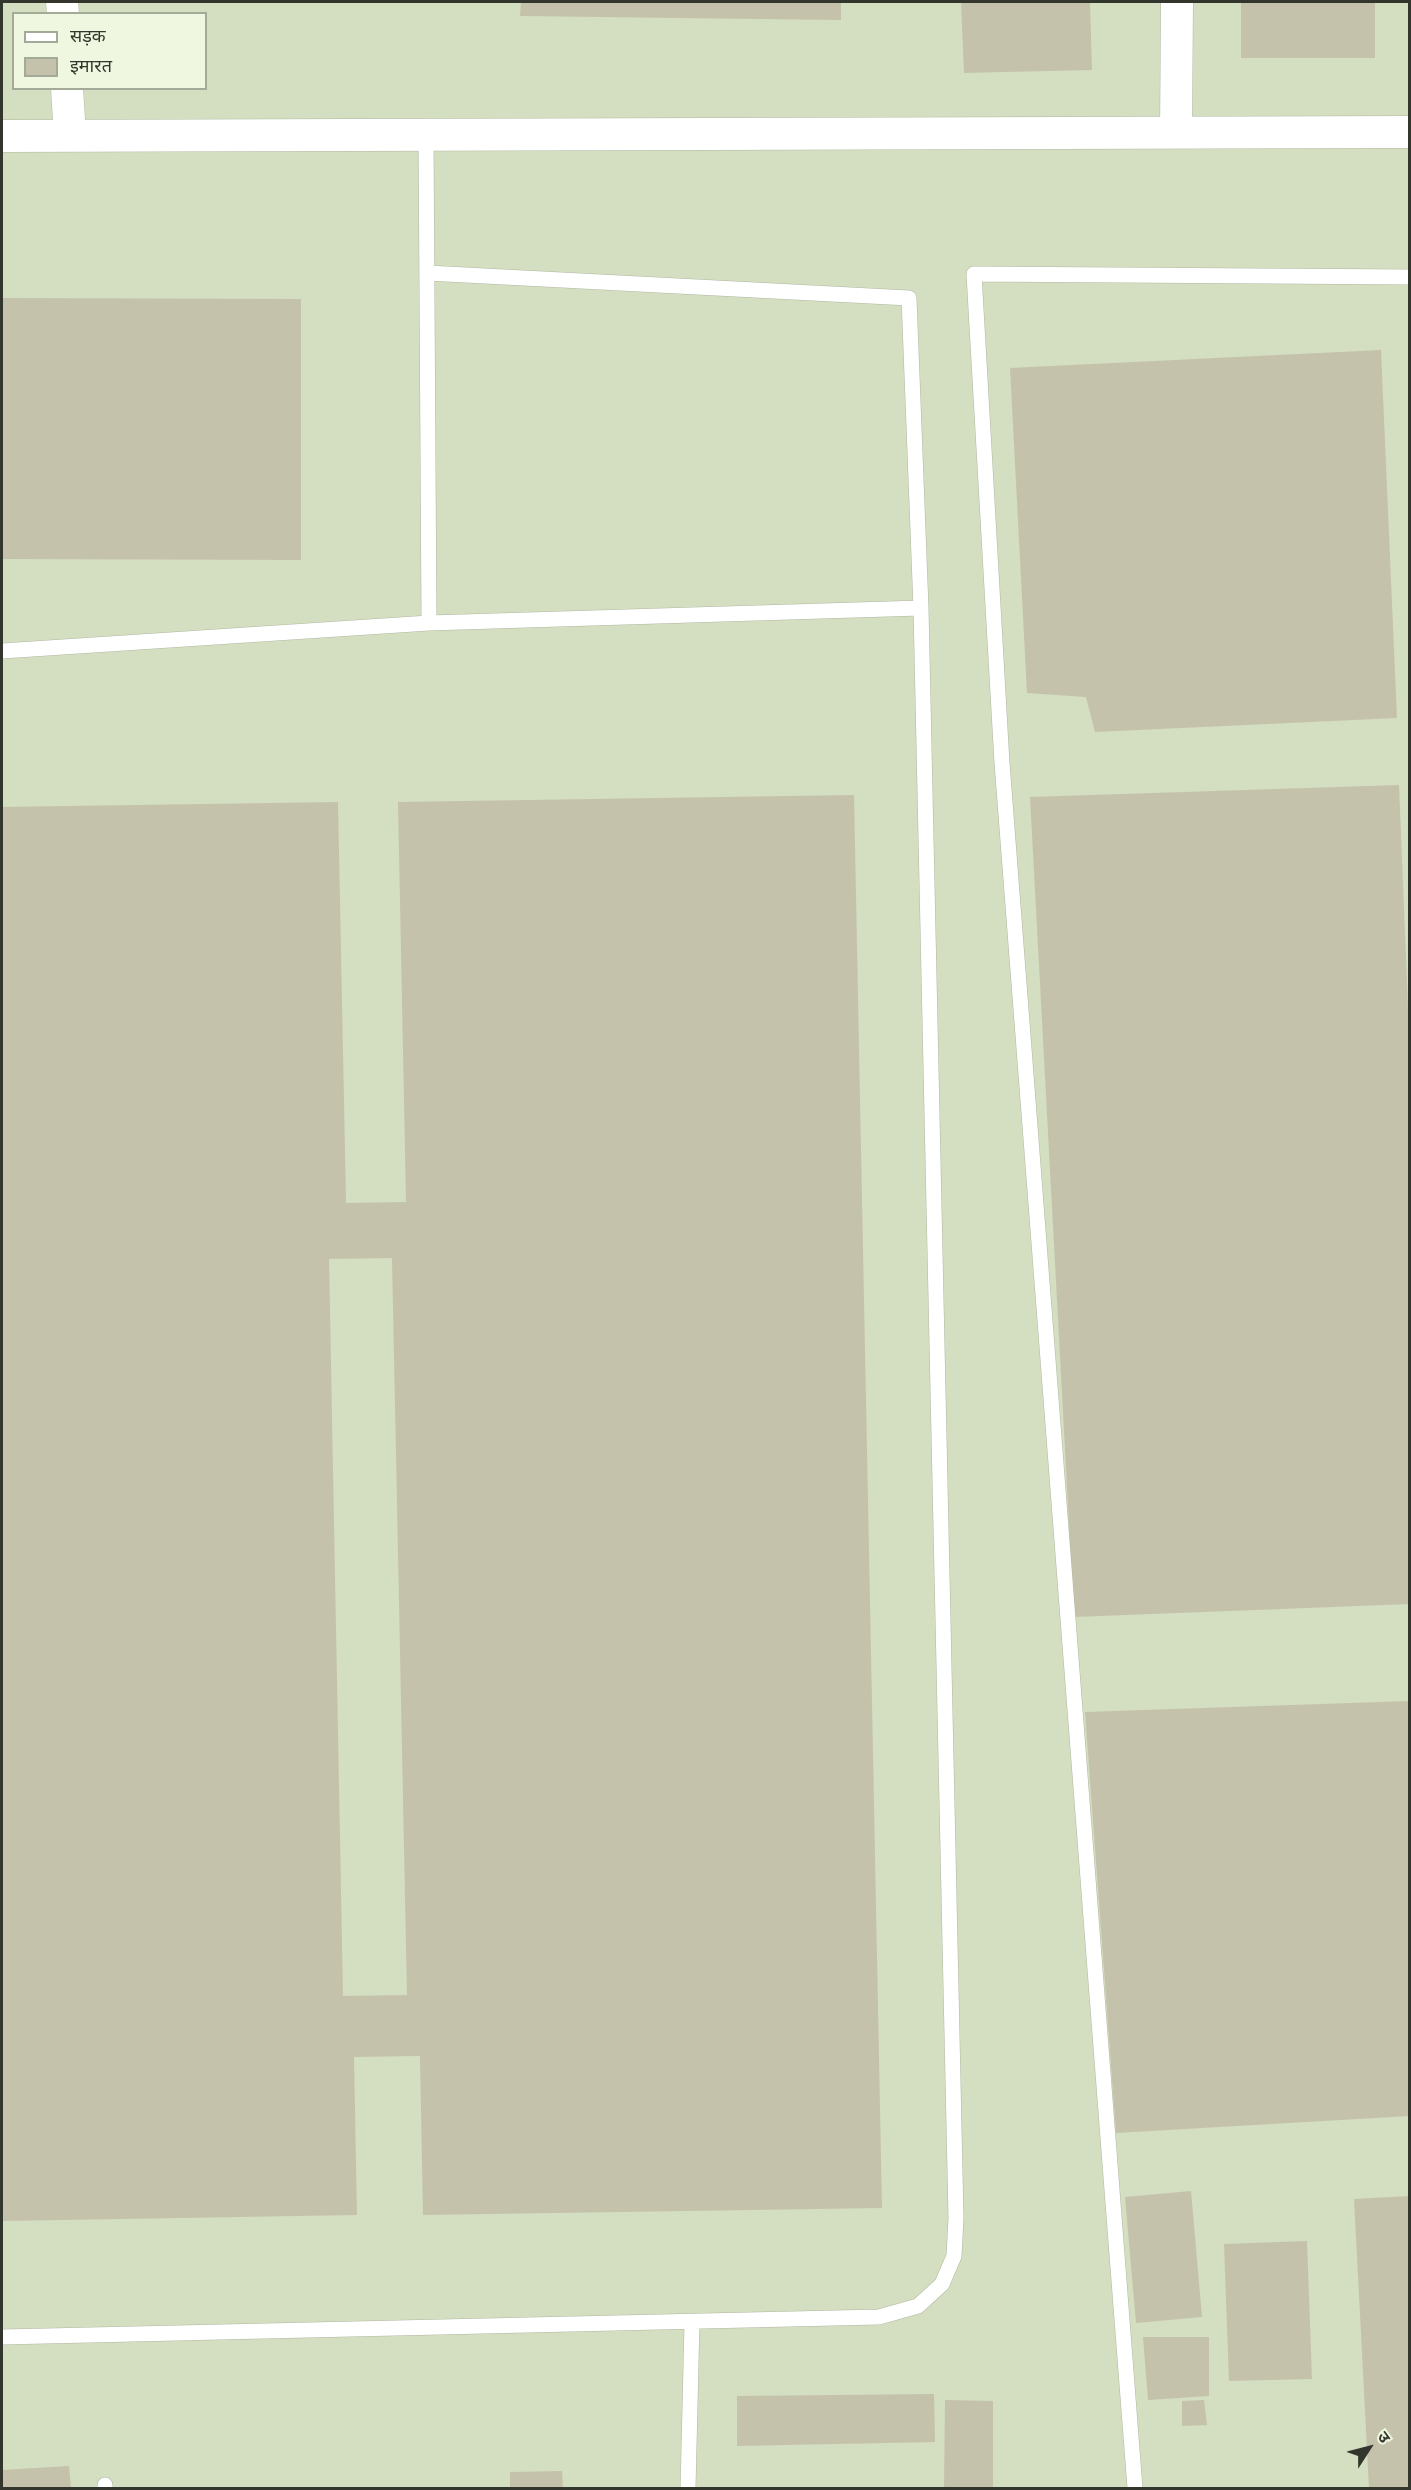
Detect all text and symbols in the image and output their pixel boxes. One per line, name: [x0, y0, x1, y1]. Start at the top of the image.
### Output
legend: [12, 12, 207, 90]
text: सड़क: [70, 25, 106, 47]
text: इमारत: [70, 55, 112, 77]
north arrow: [1339, 2418, 1399, 2478]
text: उ: [1373, 2428, 1394, 2447]

